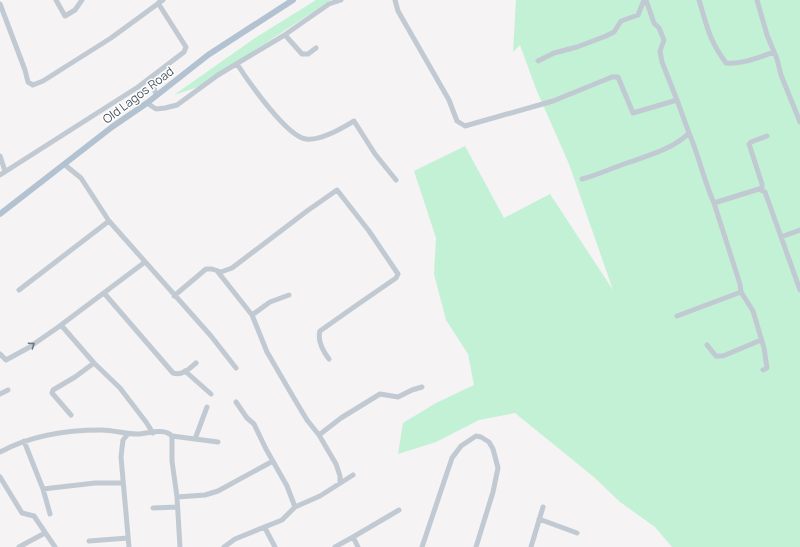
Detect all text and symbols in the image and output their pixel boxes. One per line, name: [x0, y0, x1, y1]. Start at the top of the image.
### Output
street label: Old Lagos Road: [99, 63, 177, 127]
one-way arrow: [28, 343, 35, 350]

